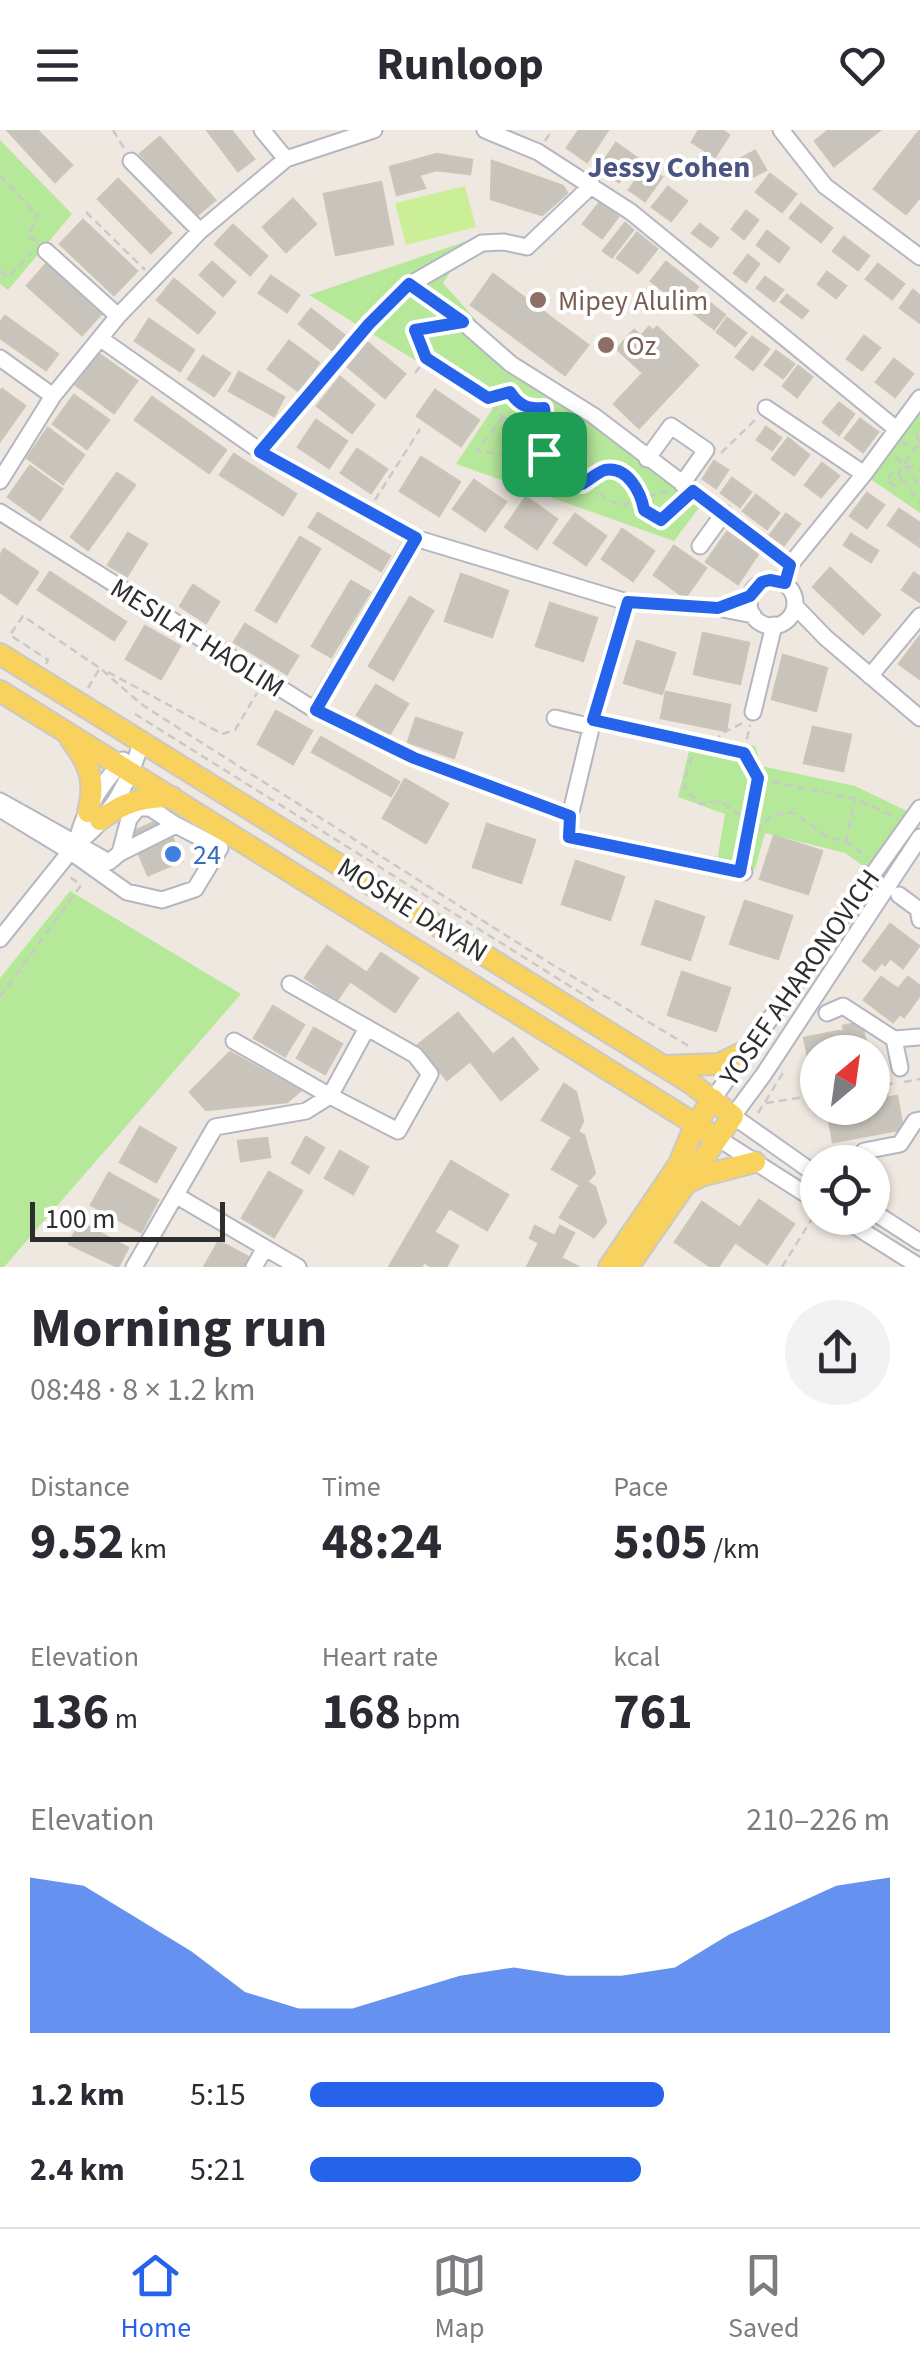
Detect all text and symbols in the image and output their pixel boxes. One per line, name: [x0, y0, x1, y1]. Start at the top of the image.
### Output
text: Runloop: [376, 33, 544, 97]
icon: menu: [30, 38, 85, 93]
icon: heart: [835, 38, 890, 93]
district label: Jessy Cohen: [588, 146, 750, 189]
place label: Mipey Alulim: [558, 281, 708, 321]
marker: Mipey Alulim: [527, 289, 549, 311]
place label: Oz: [626, 326, 656, 366]
marker: Oz: [595, 334, 617, 356]
pin: [502, 412, 587, 497]
icon: arrive: [517, 427, 572, 482]
street label: MESILAT HAOLIM: [103, 568, 292, 707]
place label: 24: [193, 835, 221, 875]
marker: 24: [162, 843, 184, 865]
street label: MOSHE DAYAN: [330, 848, 495, 972]
street label: YOSEF AHARONOVICH: [709, 861, 890, 1095]
north arrow: [800, 1035, 890, 1125]
map controls: [800, 1035, 890, 1235]
button: locate: [800, 1145, 890, 1235]
scale bar: [30, 1197, 225, 1242]
text: 100 m: [45, 1199, 116, 1239]
text: Morning run: [30, 1290, 327, 1368]
button: share: [785, 1300, 890, 1405]
text: 08:48 · 8 × 1.2 km: [30, 1367, 256, 1413]
text: Distance: [30, 1467, 130, 1507]
text: Time: [322, 1467, 381, 1507]
text: Pace: [613, 1467, 668, 1507]
text: 9.52: [30, 1507, 124, 1578]
text: 48:24: [322, 1507, 442, 1578]
text: 5:05: [613, 1507, 708, 1578]
text: km: [124, 1529, 167, 1569]
text: /km: [708, 1529, 760, 1569]
text: Elevation: [30, 1637, 139, 1677]
text: Heart rate: [322, 1637, 438, 1677]
text: kcal: [613, 1637, 660, 1677]
text: 136: [30, 1677, 109, 1748]
text: 168: [322, 1677, 401, 1748]
text: 761: [613, 1677, 693, 1748]
text: m: [109, 1699, 138, 1739]
text: bpm: [401, 1699, 461, 1739]
text: Elevation: [30, 1797, 155, 1843]
text: 210–226 m: [746, 1797, 890, 1843]
text: 1.2 km: [30, 2072, 125, 2118]
text: 5:15: [190, 2072, 246, 2118]
text: 2.4 km: [30, 2147, 125, 2193]
text: 5:21: [190, 2147, 246, 2193]
tab: Home: [120, 2248, 191, 2348]
tab: Map: [432, 2248, 487, 2348]
tab: Saved: [728, 2248, 799, 2348]

